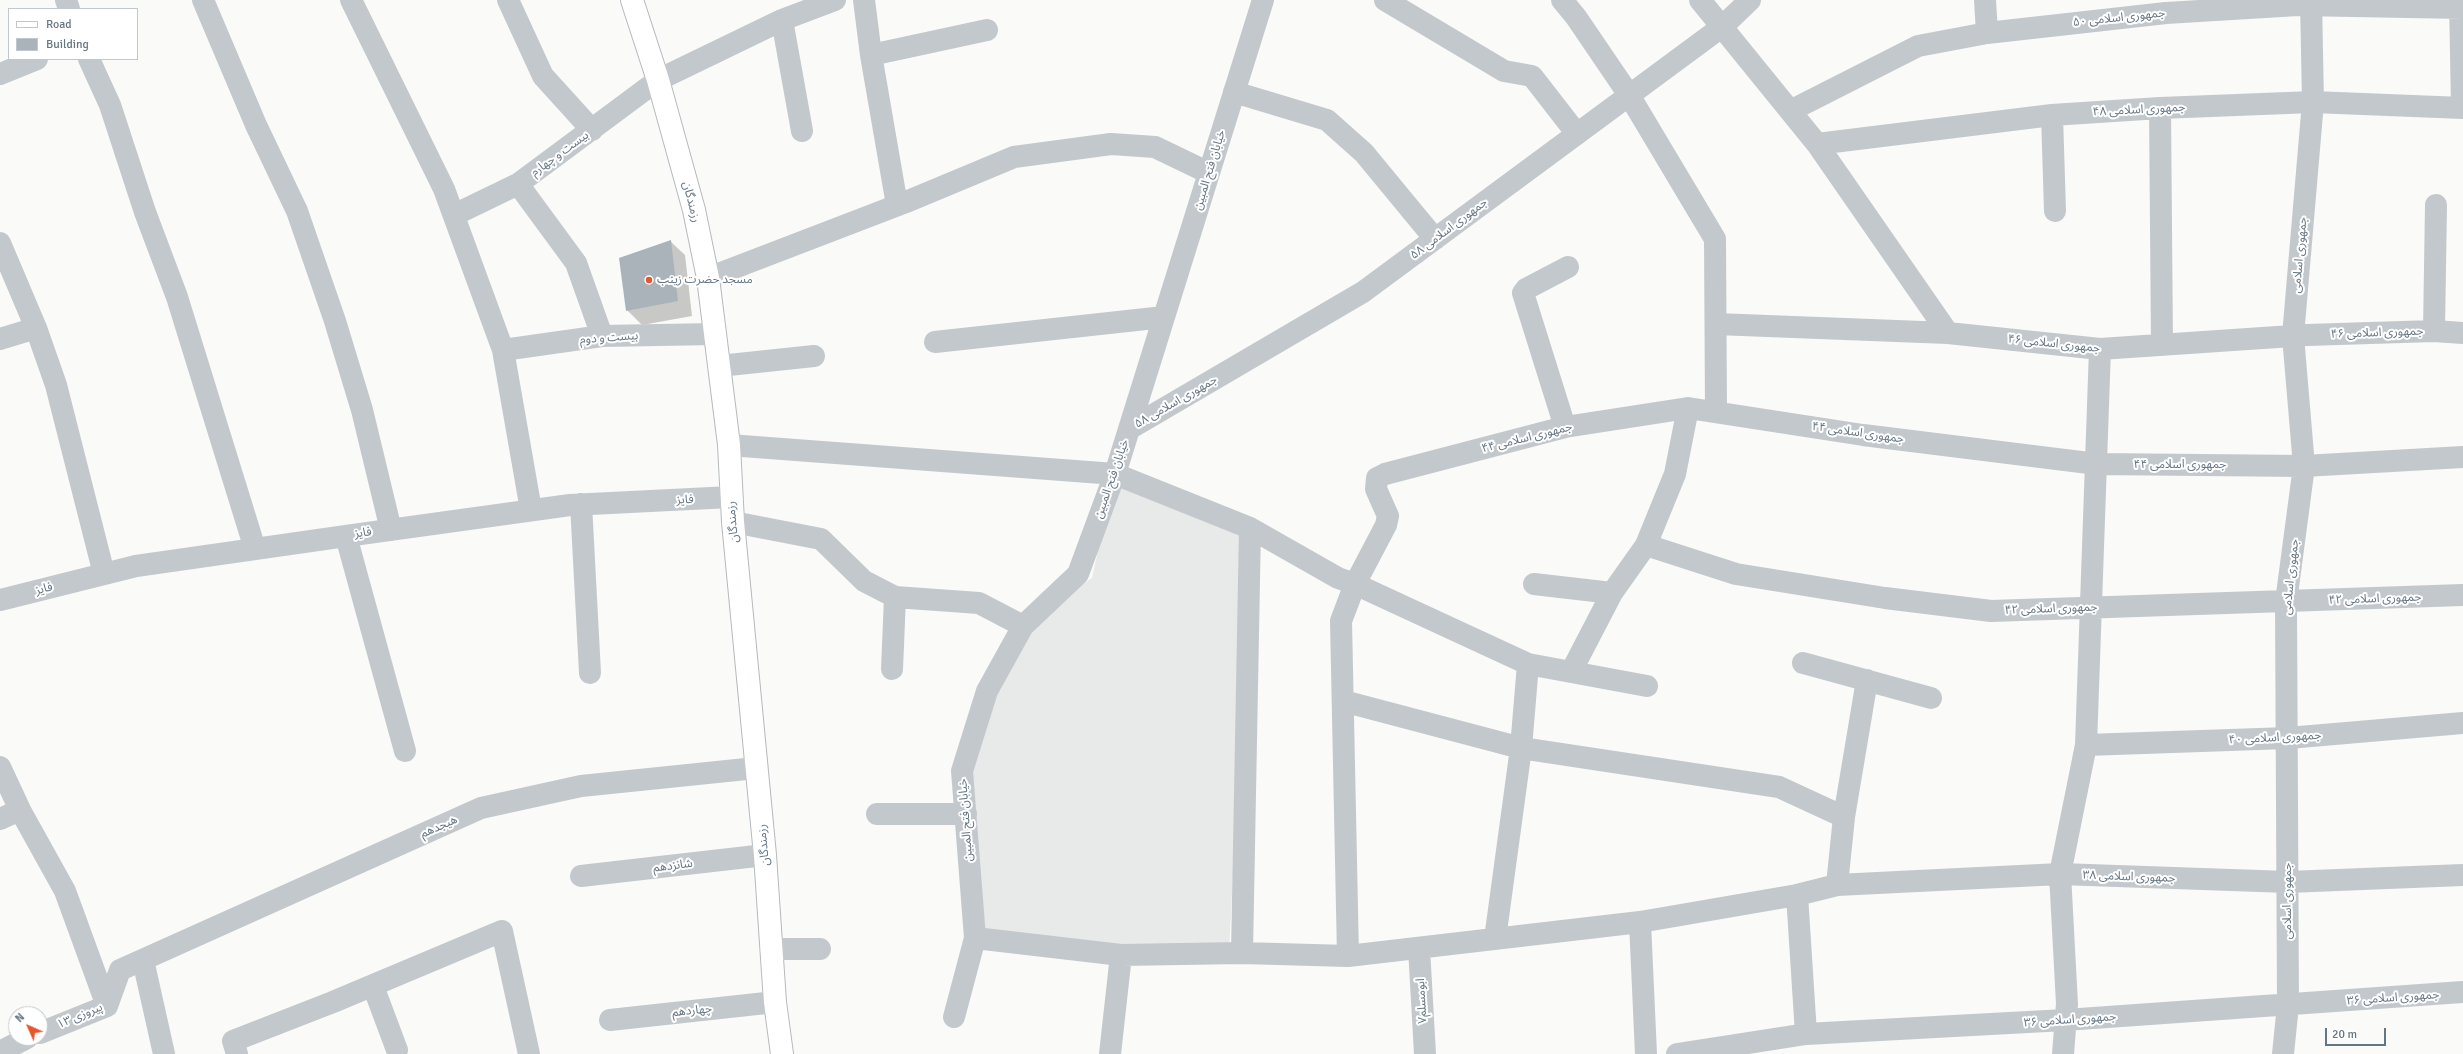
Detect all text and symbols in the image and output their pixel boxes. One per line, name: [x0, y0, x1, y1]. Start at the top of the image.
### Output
street label: جمهوری اسلامی ۵۰: [2072, 6, 2166, 30]
legend: [8, 8, 138, 60]
text: Road: [46, 17, 72, 32]
text: Building: [46, 37, 89, 52]
street label: جمهوری اسلامی ۴۸: [2092, 100, 2186, 120]
street label: بیست و چهارم: [528, 128, 592, 180]
street label: خیابان فتح المبین: [1191, 128, 1229, 212]
street label: رزمندگان: [679, 180, 703, 224]
street label: جمهوری اسلامی ۵۸: [1408, 195, 1490, 263]
street label: جمهوری اسلامی: [2289, 216, 2311, 294]
place label: مسجد حضرت زینب: [657, 273, 753, 287]
marker: مسجد حضرت زینب: [644, 275, 654, 285]
street label: جمهوری اسلامی ۴۶: [2330, 324, 2424, 342]
street label: بیست و دوم: [579, 329, 639, 347]
street label: جمهوری اسلامی ۴۶: [2007, 332, 2101, 356]
street label: جمهوری اسلامی ۵۸: [1132, 373, 1220, 431]
street label: جمهوری اسلامی ۴۴: [1811, 419, 1905, 447]
street label: جمهوری اسلامی ۴۴: [1480, 420, 1574, 456]
street label: خیابان فتح المبین: [1092, 437, 1132, 521]
street label: جمهوری اسلامی ۴۴: [2134, 458, 2226, 472]
street label: فایز: [676, 492, 694, 508]
street label: رزمندگان: [724, 501, 742, 543]
street label: فایز: [353, 525, 373, 541]
street label: جمهوری اسلامی: [2280, 538, 2302, 616]
street label: فایز: [34, 580, 54, 598]
street label: جمهوری اسلامی ۴۲: [2328, 590, 2422, 608]
street label: جمهوری اسلامی ۴۲: [2004, 600, 2098, 618]
street label: جمهوری اسلامی ۴۰: [2228, 728, 2322, 748]
street label: خیابان فتح المبین: [956, 778, 976, 862]
street label: هیجدهم: [418, 812, 460, 842]
street label: رزمندگان: [755, 824, 773, 866]
street label: شانزدهم: [652, 856, 694, 876]
street label: جمهوری اسلامی: [2281, 863, 2295, 939]
street label: جمهوری اسلامی ۳۸: [2082, 868, 2176, 886]
street label: ابومسلم۷: [1414, 978, 1430, 1024]
street label: جمهوری اسلامی ۳۶: [2346, 988, 2440, 1008]
street label: پیروزی ۱۳: [55, 1000, 105, 1032]
street label: چهاردهم: [671, 1002, 713, 1020]
north arrow: [8, 1006, 48, 1046]
street label: جمهوری اسلامی ۳۶: [2023, 1010, 2117, 1030]
text: N: [13, 1011, 27, 1025]
scale bar: [2327, 1020, 2388, 1046]
text: 20 m: [2332, 1027, 2357, 1042]

